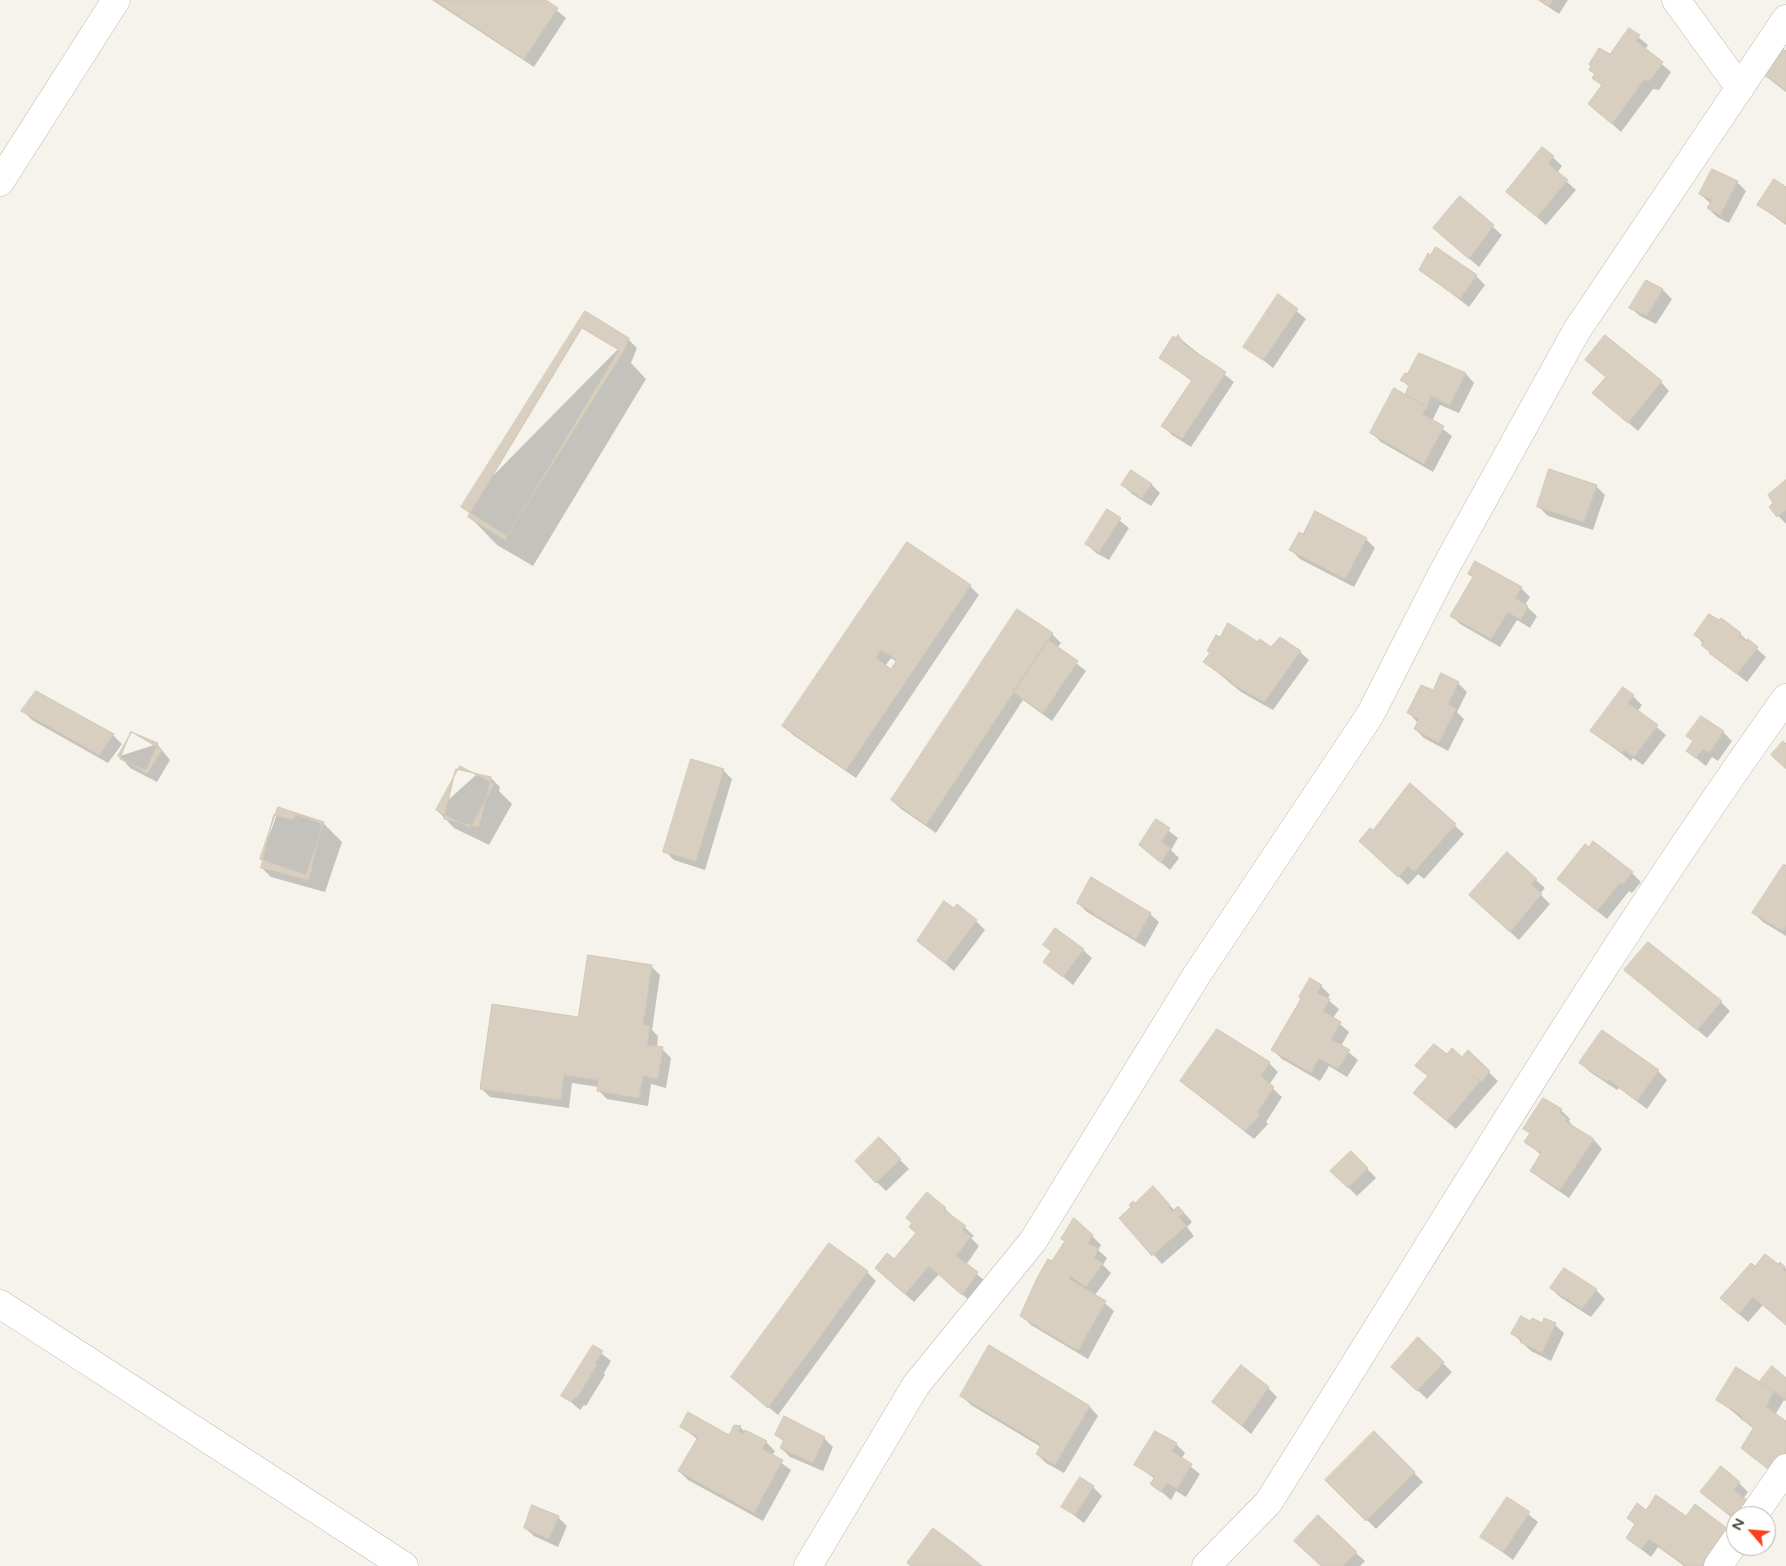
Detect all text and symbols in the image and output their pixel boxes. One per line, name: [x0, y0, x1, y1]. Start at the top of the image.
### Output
north arrow: [1726, 1506, 1776, 1556]
text: N: [1728, 1516, 1748, 1533]

